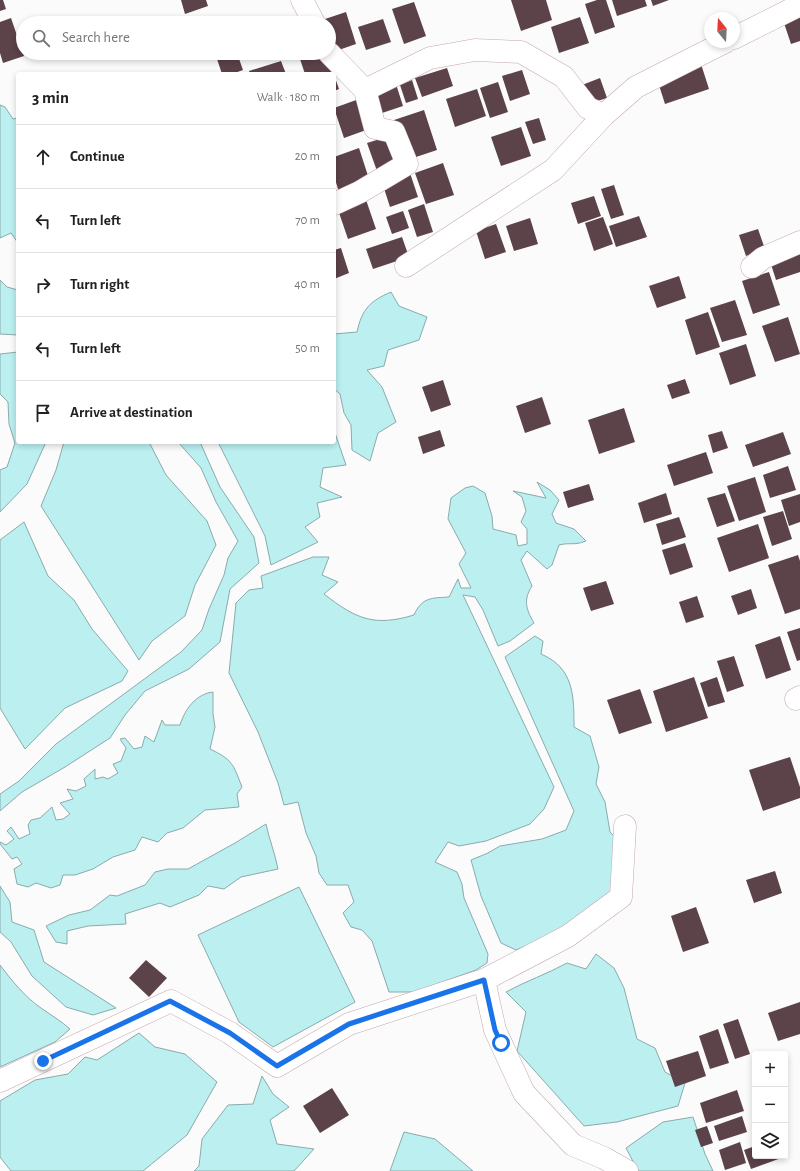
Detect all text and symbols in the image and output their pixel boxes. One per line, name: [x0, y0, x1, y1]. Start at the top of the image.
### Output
north arrow: [704, 12, 740, 48]
search box: [16, 16, 336, 60]
icon: search: [30, 27, 52, 49]
text: Search here: [62, 30, 130, 45]
text: 3 min: [32, 89, 69, 106]
text: Walk · 180 m: [257, 91, 320, 104]
icon: ahead: [32, 146, 54, 168]
text: Continue: [70, 149, 125, 164]
text: 20 m: [295, 150, 320, 163]
icon: left: [32, 210, 54, 232]
text: Turn left: [70, 213, 121, 228]
text: 70 m: [295, 214, 320, 227]
icon: right: [32, 274, 54, 296]
text: Turn right: [70, 277, 129, 292]
text: 40 m: [294, 278, 320, 291]
icon: left: [32, 338, 54, 360]
text: Turn left: [70, 341, 121, 356]
text: 50 m: [295, 342, 320, 355]
icon: arrive: [32, 402, 54, 424]
text: Arrive at destination: [70, 405, 193, 420]
route start: [492, 1034, 510, 1052]
map controls: [752, 1051, 788, 1159]
button: +: [752, 1051, 788, 1087]
route end: [34, 1052, 52, 1070]
button: −: [752, 1087, 788, 1123]
button: layers: [752, 1123, 788, 1159]

